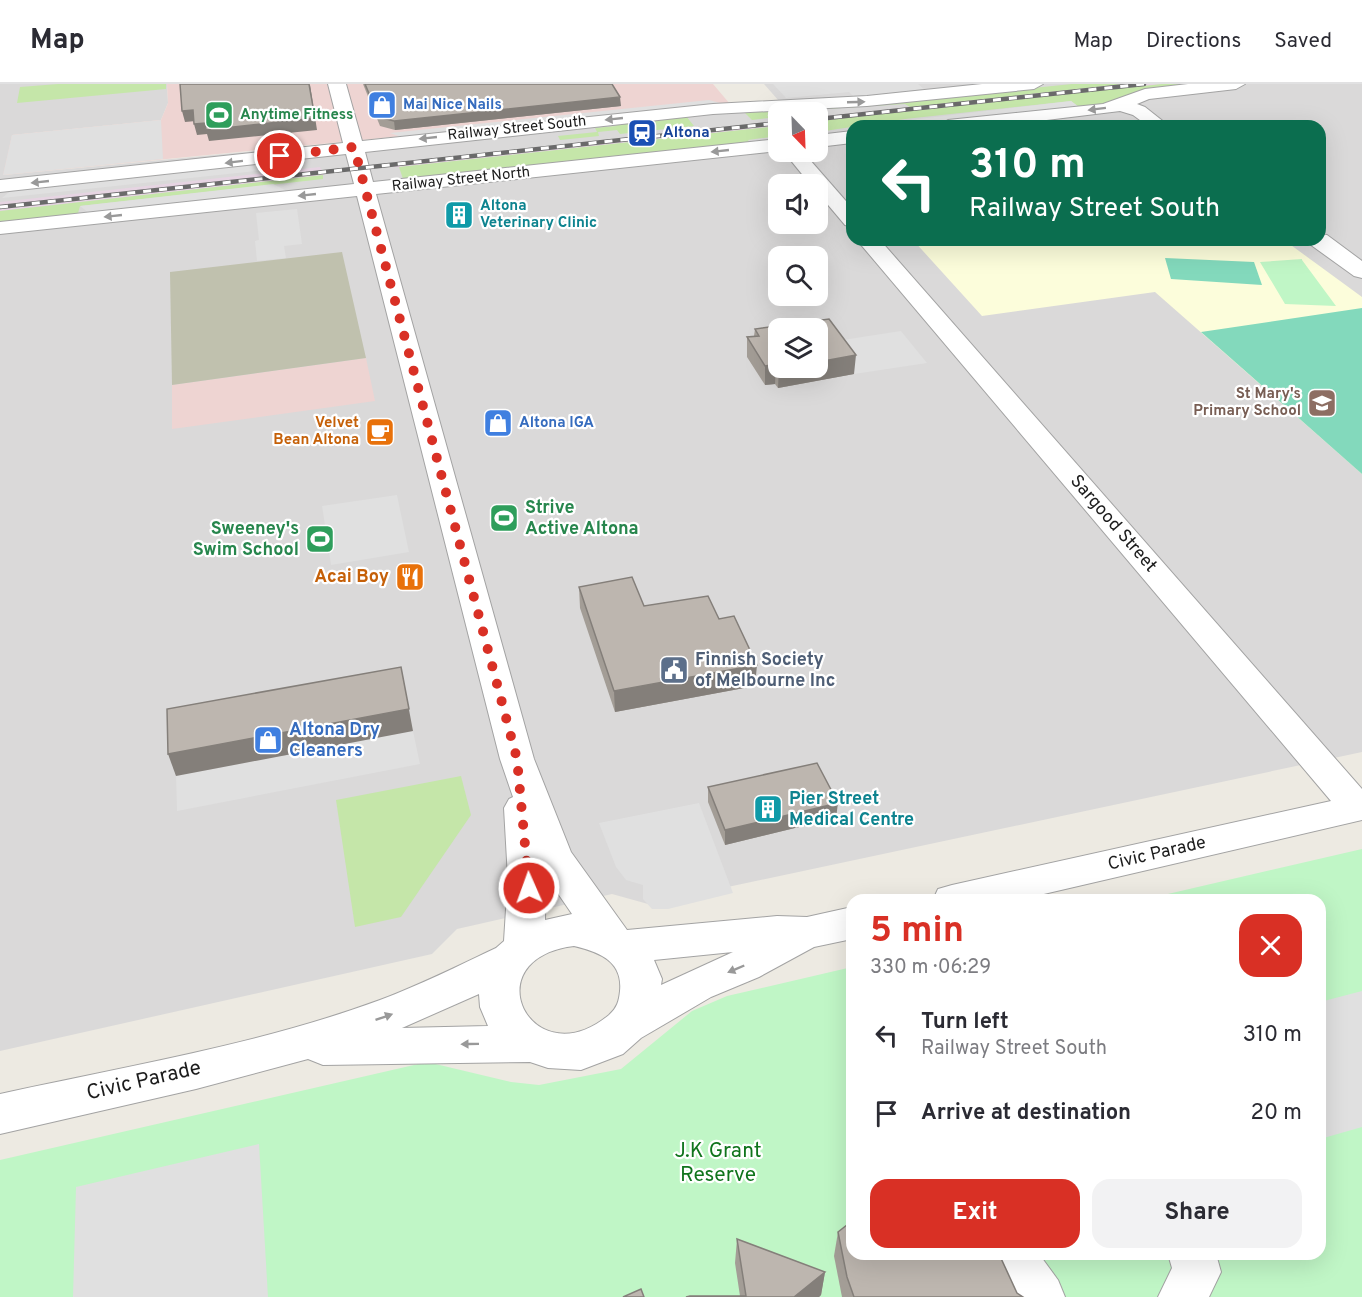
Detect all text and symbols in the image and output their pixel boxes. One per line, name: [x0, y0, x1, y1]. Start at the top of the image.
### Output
text: Map: [30, 23, 85, 59]
text: Map: [1073, 28, 1113, 55]
text: Directions: [1146, 28, 1241, 55]
text: Saved: [1274, 28, 1332, 55]
shop icon: Mai Nice Nails: [366, 89, 398, 121]
place label: Mai Nice Nails: [403, 96, 502, 115]
one-way arrow: [847, 97, 866, 106]
sports icon: Anytime Fitness: [203, 99, 235, 131]
north arrow: [768, 102, 828, 162]
map controls: [768, 102, 828, 378]
one-way arrow: [1087, 105, 1106, 114]
place label: Anytime Fitness: [240, 106, 353, 125]
street label: Railway Street South: [447, 112, 587, 146]
one-way arrow: [604, 114, 623, 124]
station icon: Altona: [626, 117, 658, 149]
place label: Altona: [663, 124, 710, 143]
pin: [254, 130, 305, 181]
one-way arrow: [418, 134, 437, 143]
icon: arrive: [263, 139, 296, 172]
text: 310 m: [969, 140, 1086, 193]
icon: left: [870, 144, 948, 222]
one-way arrow: [711, 146, 730, 156]
one-way arrow: [224, 157, 243, 166]
street label: Railway Street North: [391, 163, 531, 197]
button: sound: [768, 174, 828, 234]
one-way arrow: [30, 177, 49, 187]
one-way arrow: [297, 191, 316, 200]
text: Railway Street South: [969, 192, 1220, 226]
place label: Altona Veterinary Clinic: [480, 197, 597, 233]
building icon: Altona Veterinary Clinic: [443, 199, 475, 231]
one-way arrow: [103, 211, 122, 221]
button: search: [768, 246, 828, 306]
button: layers: [768, 318, 828, 378]
place label: St Mary's Primary School: [1193, 385, 1301, 421]
school or university icon: St Mary's Primary School: [1306, 387, 1338, 419]
shop icon: Altona IGA: [482, 407, 514, 439]
place label: Velvet Bean Altona: [273, 414, 359, 450]
place label: Altona IGA: [519, 414, 594, 433]
cafe icon: Velvet Bean Altona: [364, 416, 396, 448]
street label: Sargood Street: [1064, 471, 1162, 577]
place label: Strive Active Altona: [525, 497, 639, 541]
sports icon: Strive Active Altona: [488, 502, 520, 534]
place label: Sweeney's Swim School: [193, 518, 299, 562]
sports icon: Sweeney's Swim School: [304, 523, 336, 555]
restaurant icon: Acai Boy: [394, 561, 426, 593]
place label: Acai Boy: [314, 566, 389, 589]
place label: Finnish Society of Melbourne Inc: [695, 649, 836, 693]
public building icon: Finnish Society of Melbourne Inc: [658, 654, 690, 686]
place label: Altona Dry Cleaners: [289, 719, 380, 763]
shop icon: Altona Dry Cleaners: [252, 724, 284, 756]
place label: Pier Street Medical Centre: [789, 788, 914, 832]
building icon: Pier Street Medical Centre: [752, 793, 784, 825]
street label: Civic Parade: [1106, 832, 1208, 876]
position arrow: [497, 856, 561, 920]
text: 5 min: [870, 909, 964, 955]
button: close: [1239, 914, 1302, 977]
text: 330 m · 06:29: [870, 955, 991, 981]
one-way arrow: [727, 964, 745, 974]
text: Turn left: [921, 1009, 1009, 1036]
one-way arrow: [375, 1012, 393, 1022]
icon: left: [870, 1019, 903, 1052]
text: 310 m: [1243, 1022, 1302, 1049]
text: Railway Street South: [921, 1036, 1107, 1062]
one-way arrow: [461, 1039, 480, 1049]
street label: Civic Parade: [84, 1055, 204, 1107]
icon: arrive: [870, 1097, 903, 1130]
text: Arrive at destination: [921, 1100, 1131, 1127]
text: 20 m: [1251, 1100, 1302, 1127]
park label: J.K Grant Reserve: [674, 1138, 762, 1189]
button: Exit: [870, 1179, 1080, 1248]
button: Share: [1092, 1179, 1302, 1248]

